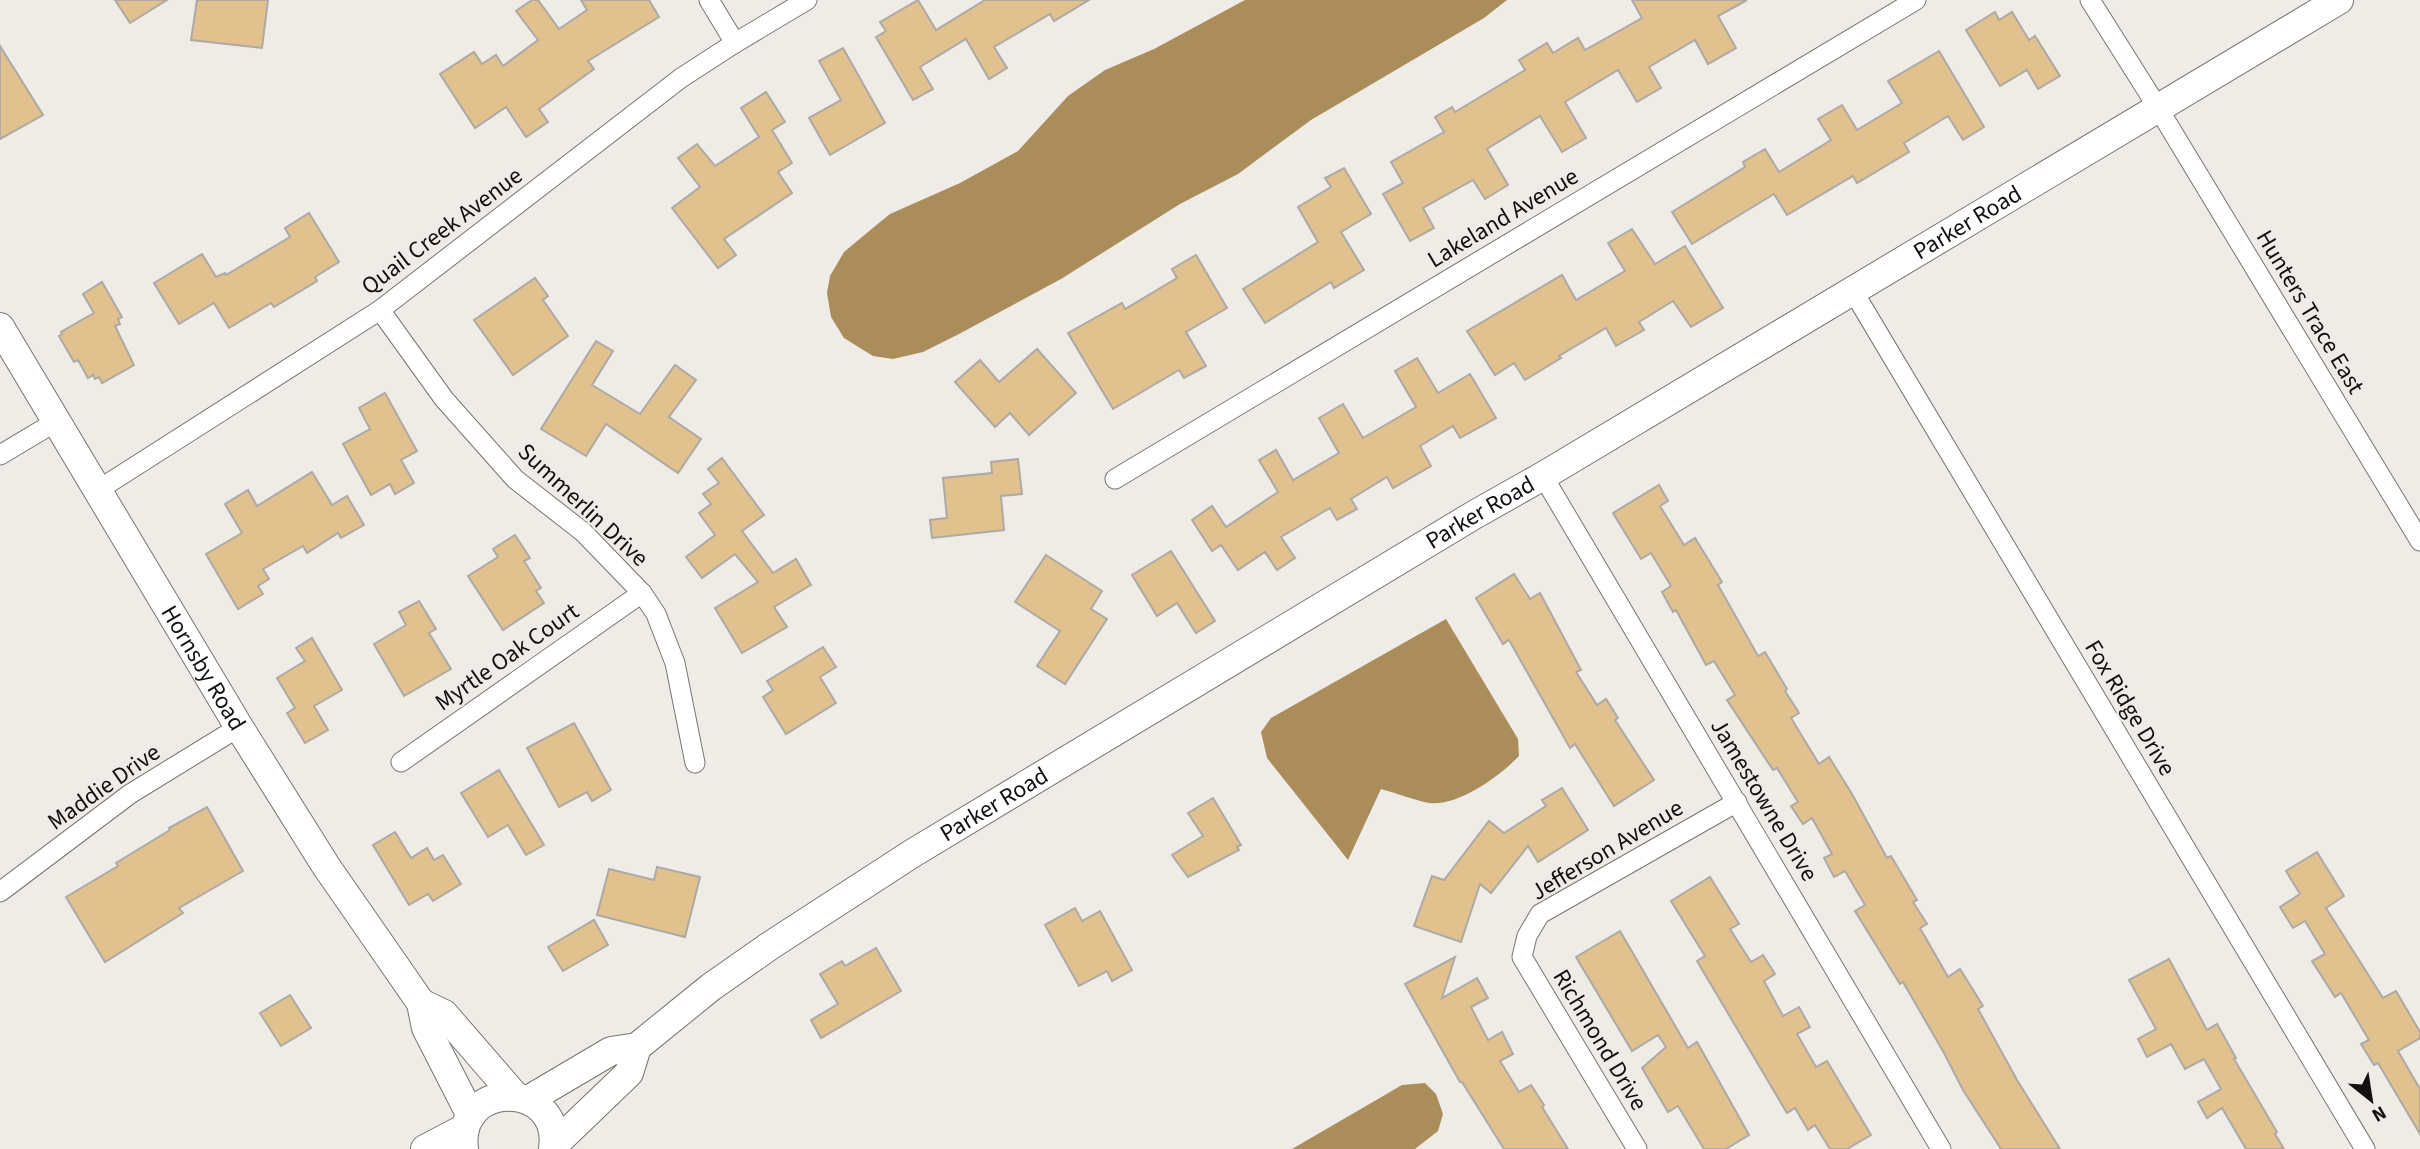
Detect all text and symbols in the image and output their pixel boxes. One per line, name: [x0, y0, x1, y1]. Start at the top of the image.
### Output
street label: Quail Creek Avenue: [354, 159, 530, 303]
street label: Lakeland Avenue: [1421, 159, 1585, 277]
street label: Parker Road: [1906, 176, 2028, 268]
street label: Hunters Trace East: [2247, 223, 2373, 401]
street label: Summerlin Drive: [510, 435, 656, 575]
street label: Parker Road: [1419, 467, 1541, 558]
street label: Myrtle Oak Court: [428, 594, 586, 720]
street label: Hornsby Road: [152, 598, 255, 737]
street label: Fox Ridge Drive: [2076, 633, 2184, 783]
street label: Jamestowne Drive: [1701, 712, 1827, 888]
street label: Maddie Drive: [40, 735, 168, 839]
street label: Parker Road: [933, 758, 1055, 850]
street label: Jefferson Avenue: [1524, 791, 1690, 909]
street label: Richmond Drive: [1544, 963, 1656, 1117]
north arrow: [2336, 1065, 2406, 1135]
text: N: [2367, 1099, 2391, 1128]

